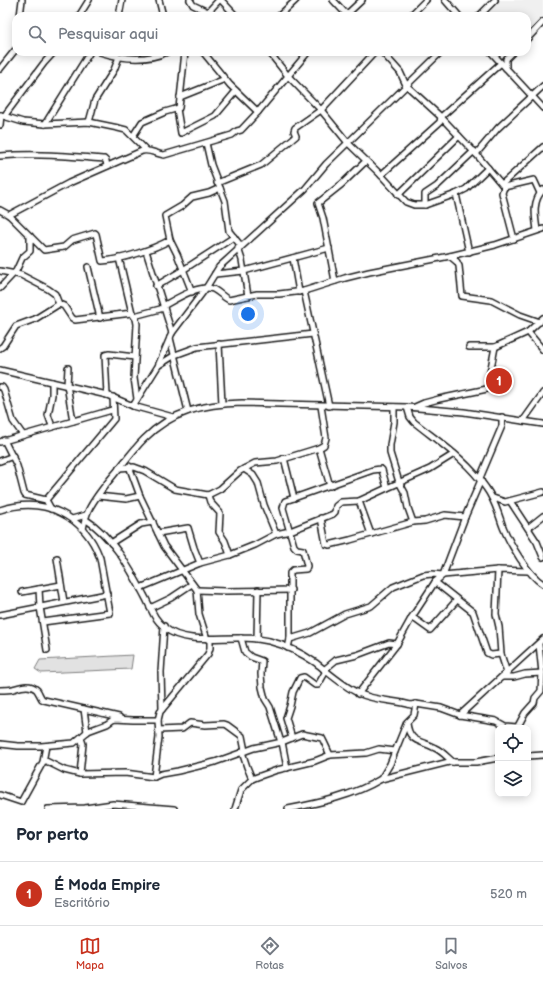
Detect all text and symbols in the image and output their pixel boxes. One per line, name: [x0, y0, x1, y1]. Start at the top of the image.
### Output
search box: [12, 12, 531, 56]
icon: search: [26, 23, 48, 45]
text: Pesquisar aqui: [58, 25, 158, 44]
your location: [238, 304, 258, 324]
pin: 1: [486, 366, 512, 396]
map controls: [495, 725, 531, 797]
button: locate: [495, 725, 531, 761]
button: layers: [495, 761, 531, 797]
text: Por perto: [16, 825, 89, 845]
text: É Moda Empire: [54, 876, 160, 895]
text: 1: [26, 886, 32, 902]
text: 520 m: [490, 886, 527, 902]
text: Escritório: [54, 895, 110, 911]
tab: Mapa: [76, 935, 104, 972]
tab: Rotas: [255, 935, 284, 972]
tab: Salvos: [435, 935, 467, 972]

